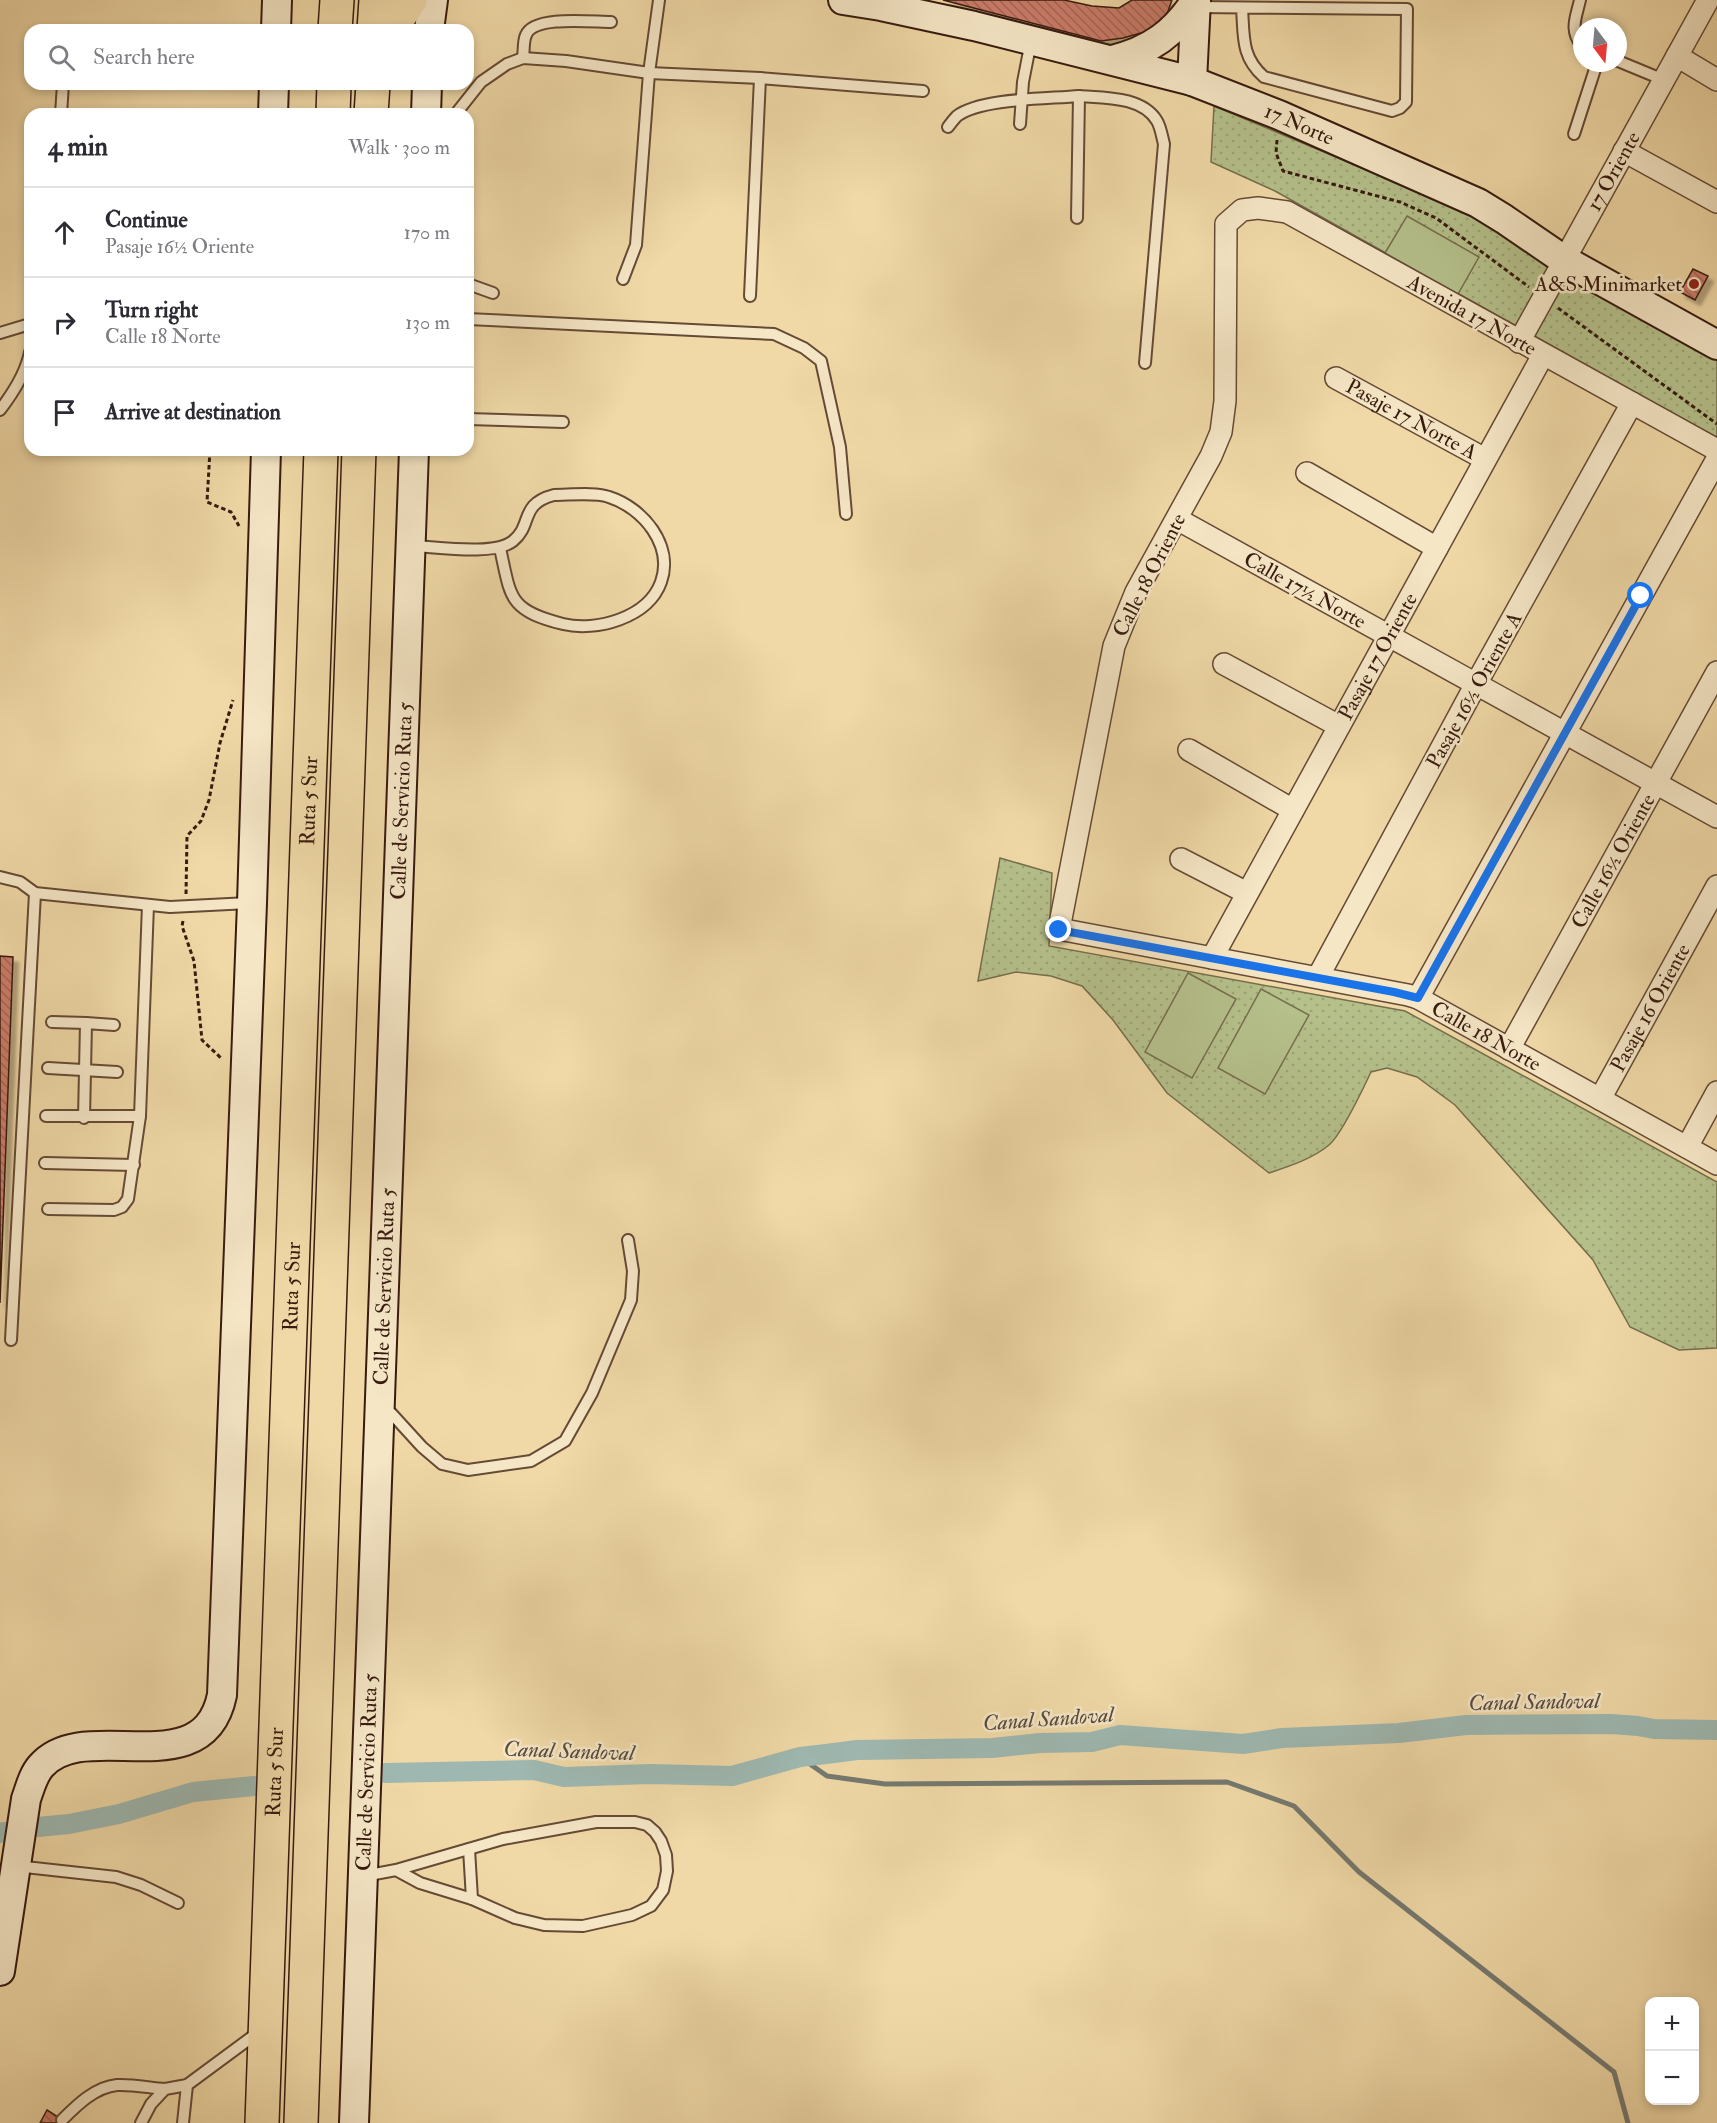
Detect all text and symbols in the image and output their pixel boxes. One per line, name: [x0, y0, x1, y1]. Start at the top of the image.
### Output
north arrow: [1573, 18, 1627, 72]
search box: [24, 24, 474, 90]
icon: search: [45, 41, 78, 74]
text: Search here: [93, 43, 195, 71]
street label: 17 Norte: [1260, 98, 1338, 152]
street label: 17 Oriente: [1581, 127, 1647, 216]
text: 4 min: [48, 131, 108, 163]
text: Walk · 300 m: [348, 135, 450, 160]
text: Continue: [105, 206, 188, 234]
icon: ahead: [48, 216, 81, 249]
text: 170 m: [404, 220, 450, 245]
text: Pasaje 16½ Oriente: [105, 234, 254, 259]
street label: Avenida 17 Norte: [1402, 268, 1541, 362]
place label: A&S Minimarket: [1534, 271, 1682, 298]
marker: A&S Minimarket: [1687, 277, 1701, 291]
text: Turn right: [105, 296, 198, 324]
icon: right: [48, 306, 81, 339]
text: 130 m: [405, 310, 450, 335]
text: Calle 18 Norte: [105, 324, 221, 349]
street label: Pasaje 17 Norte A: [1341, 373, 1482, 466]
icon: arrive: [48, 396, 81, 429]
text: Arrive at destination: [105, 398, 281, 426]
street label: Calle 18 Oriente: [1107, 509, 1192, 642]
street label: Calle 17½ Norte: [1239, 546, 1371, 635]
route start: [1627, 582, 1653, 608]
street label: Pasaje 17 Oriente: [1332, 588, 1424, 725]
street label: Pasaje 16½ Oriente A: [1420, 607, 1529, 773]
street label: Calle de Servicio Ruta 5: [385, 701, 419, 900]
street label: Ruta 5 Sur: [294, 755, 324, 846]
street label: Calle 16½ Oriente: [1565, 789, 1662, 933]
route end: [1045, 916, 1071, 942]
street label: Pasaje 16 Oriente: [1604, 939, 1697, 1077]
street label: Calle 18 Norte: [1426, 995, 1546, 1078]
street label: Calle de Servicio Ruta 5: [367, 1187, 402, 1386]
street label: Ruta 5 Sur: [277, 1241, 307, 1332]
street label: Calle de Servicio Ruta 5: [350, 1672, 384, 1872]
water label: Canal Sandoval: [1468, 1687, 1602, 1717]
water label: Canal Sandoval: [982, 1700, 1116, 1738]
street label: Ruta 5 Sur: [260, 1727, 290, 1817]
water label: Canal Sandoval: [503, 1735, 637, 1767]
map controls: [1645, 1997, 1699, 2105]
button: +: [1645, 1997, 1699, 2051]
button: −: [1645, 2051, 1699, 2105]

